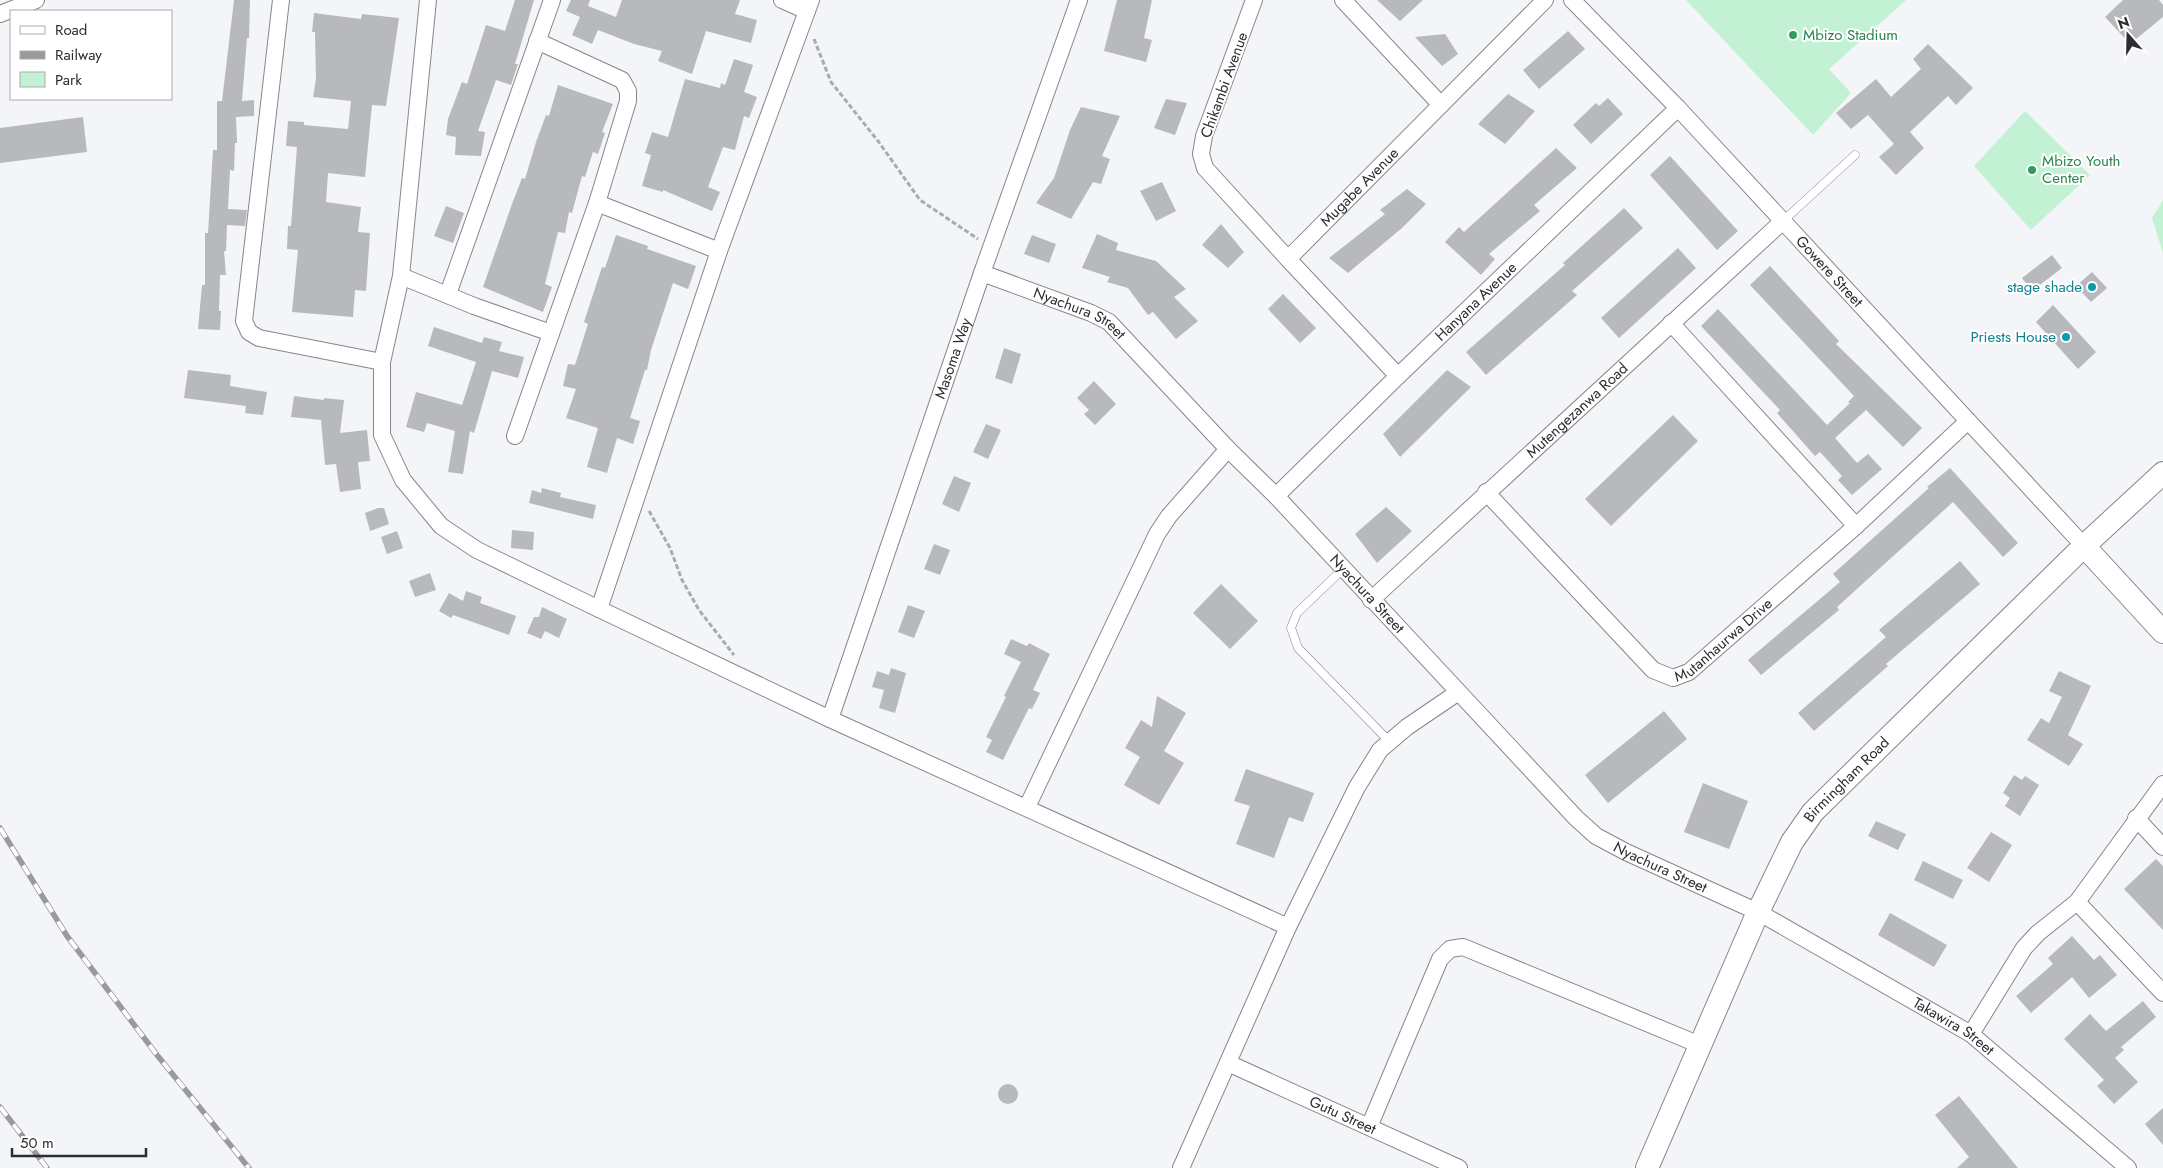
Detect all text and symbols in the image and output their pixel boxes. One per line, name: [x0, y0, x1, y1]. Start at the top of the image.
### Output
legend: [10, 10, 172, 100]
north arrow: [2103, 10, 2153, 60]
text: N: [2115, 11, 2132, 34]
text: Road: [55, 19, 87, 41]
place label: Mbizo Stadium: [1803, 24, 1898, 46]
street label: Chikambi Avenue: [1195, 29, 1253, 141]
marker: Mbizo Stadium: [1787, 29, 1799, 41]
text: Railway: [55, 44, 102, 66]
text: Park: [55, 69, 82, 91]
street label: Mugabe Avenue: [1315, 142, 1404, 231]
place label: Mbizo Youth Center: [2042, 150, 2120, 189]
marker: Mbizo Youth Center: [2026, 164, 2038, 176]
street label: Gowere Street: [1791, 231, 1868, 312]
street label: Hanyana Avenue: [1430, 257, 1522, 346]
place label: stage shade: [2007, 276, 2082, 298]
marker: stage shade: [2086, 281, 2098, 293]
street label: Nyachura Street: [1030, 282, 1131, 345]
street label: Masoma Way: [929, 315, 977, 402]
place label: Priests House: [1971, 326, 2056, 348]
marker: Priests House: [2060, 331, 2072, 343]
street label: Mutengezanwa Road: [1521, 358, 1633, 463]
street label: Nyachura Street: [1325, 549, 1410, 639]
street label: Mutanhaurwa Drive: [1671, 593, 1777, 688]
street label: Birmingham Road: [1798, 732, 1894, 827]
street label: Nyachura Street: [1609, 836, 1711, 899]
street label: Takawira Street: [1909, 992, 2000, 1061]
street label: Gutu Street: [1306, 1090, 1380, 1140]
scale bar: [12, 1126, 146, 1158]
text: 50 m: [20, 1132, 54, 1154]

